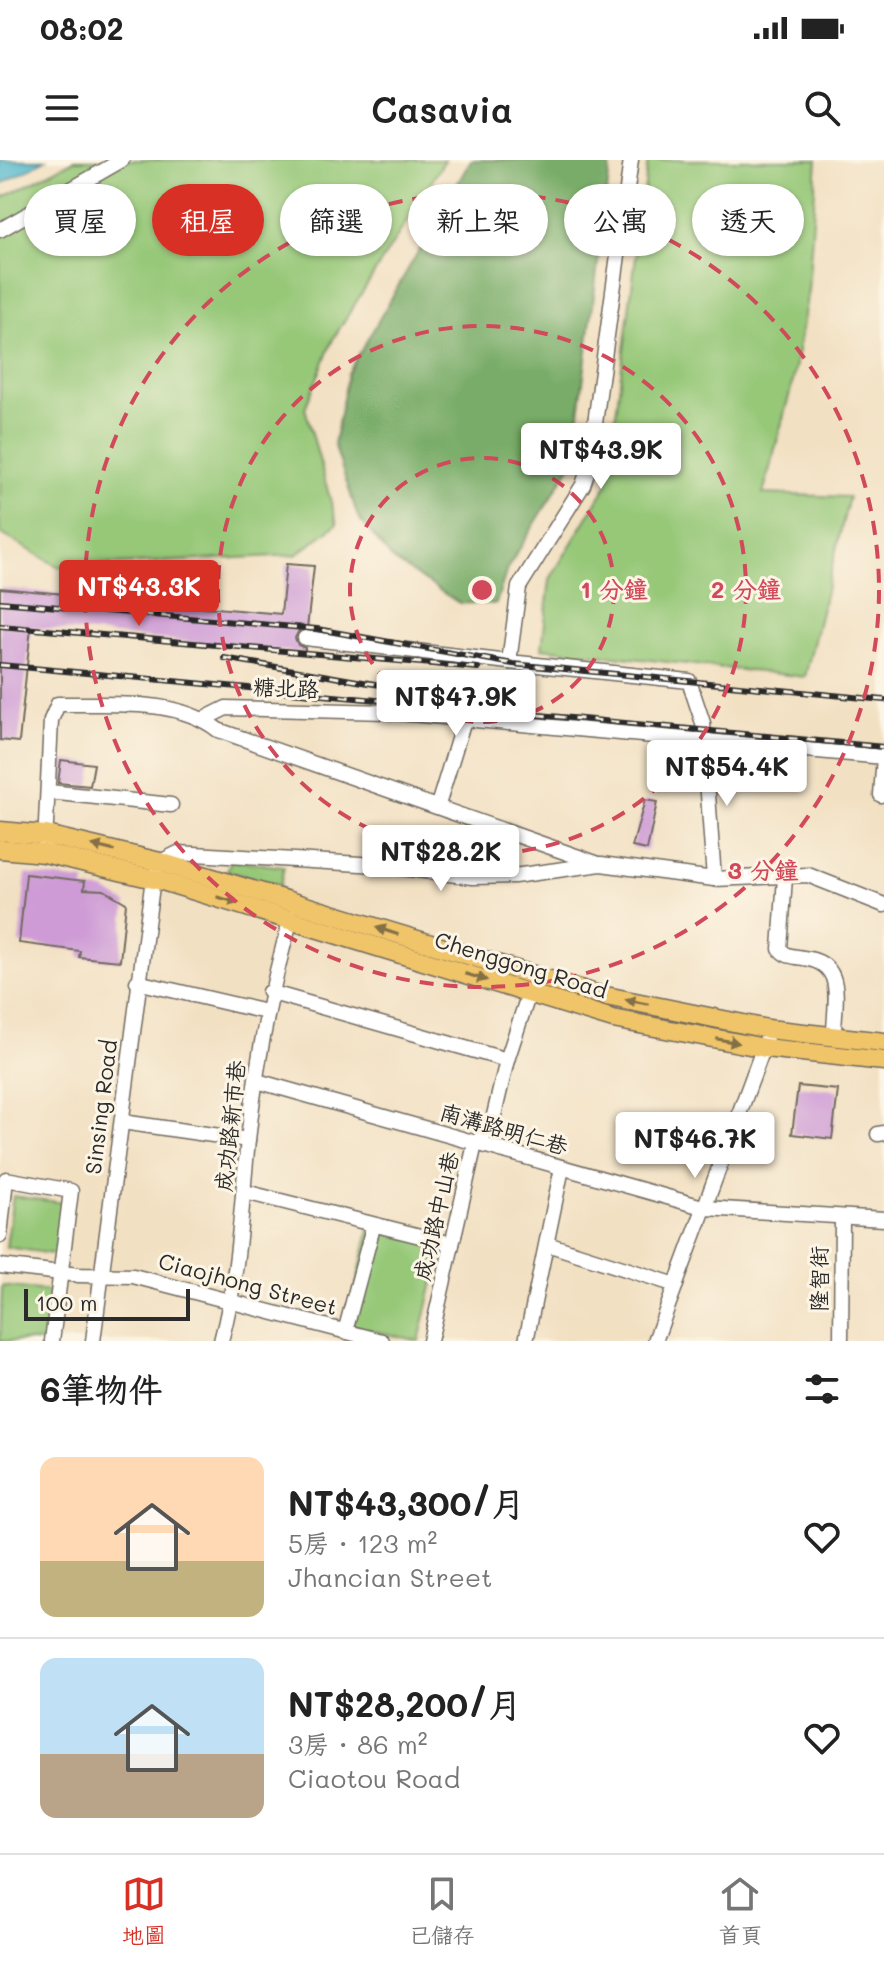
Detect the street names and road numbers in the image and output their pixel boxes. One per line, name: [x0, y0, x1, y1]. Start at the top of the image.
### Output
street label: 糖北路: [253, 672, 320, 703]
street label: Chenggong Road: [431, 924, 611, 1005]
street label: Sinsing Road: [78, 1038, 123, 1176]
street label: 成功路新市巷: [208, 1059, 251, 1193]
street label: 南溝路明仁巷: [437, 1096, 572, 1161]
street label: 成功路中山巷: [407, 1148, 464, 1283]
street label: Ciaojhong Street: [155, 1246, 341, 1321]
street label: 隆智街: [804, 1246, 833, 1312]

